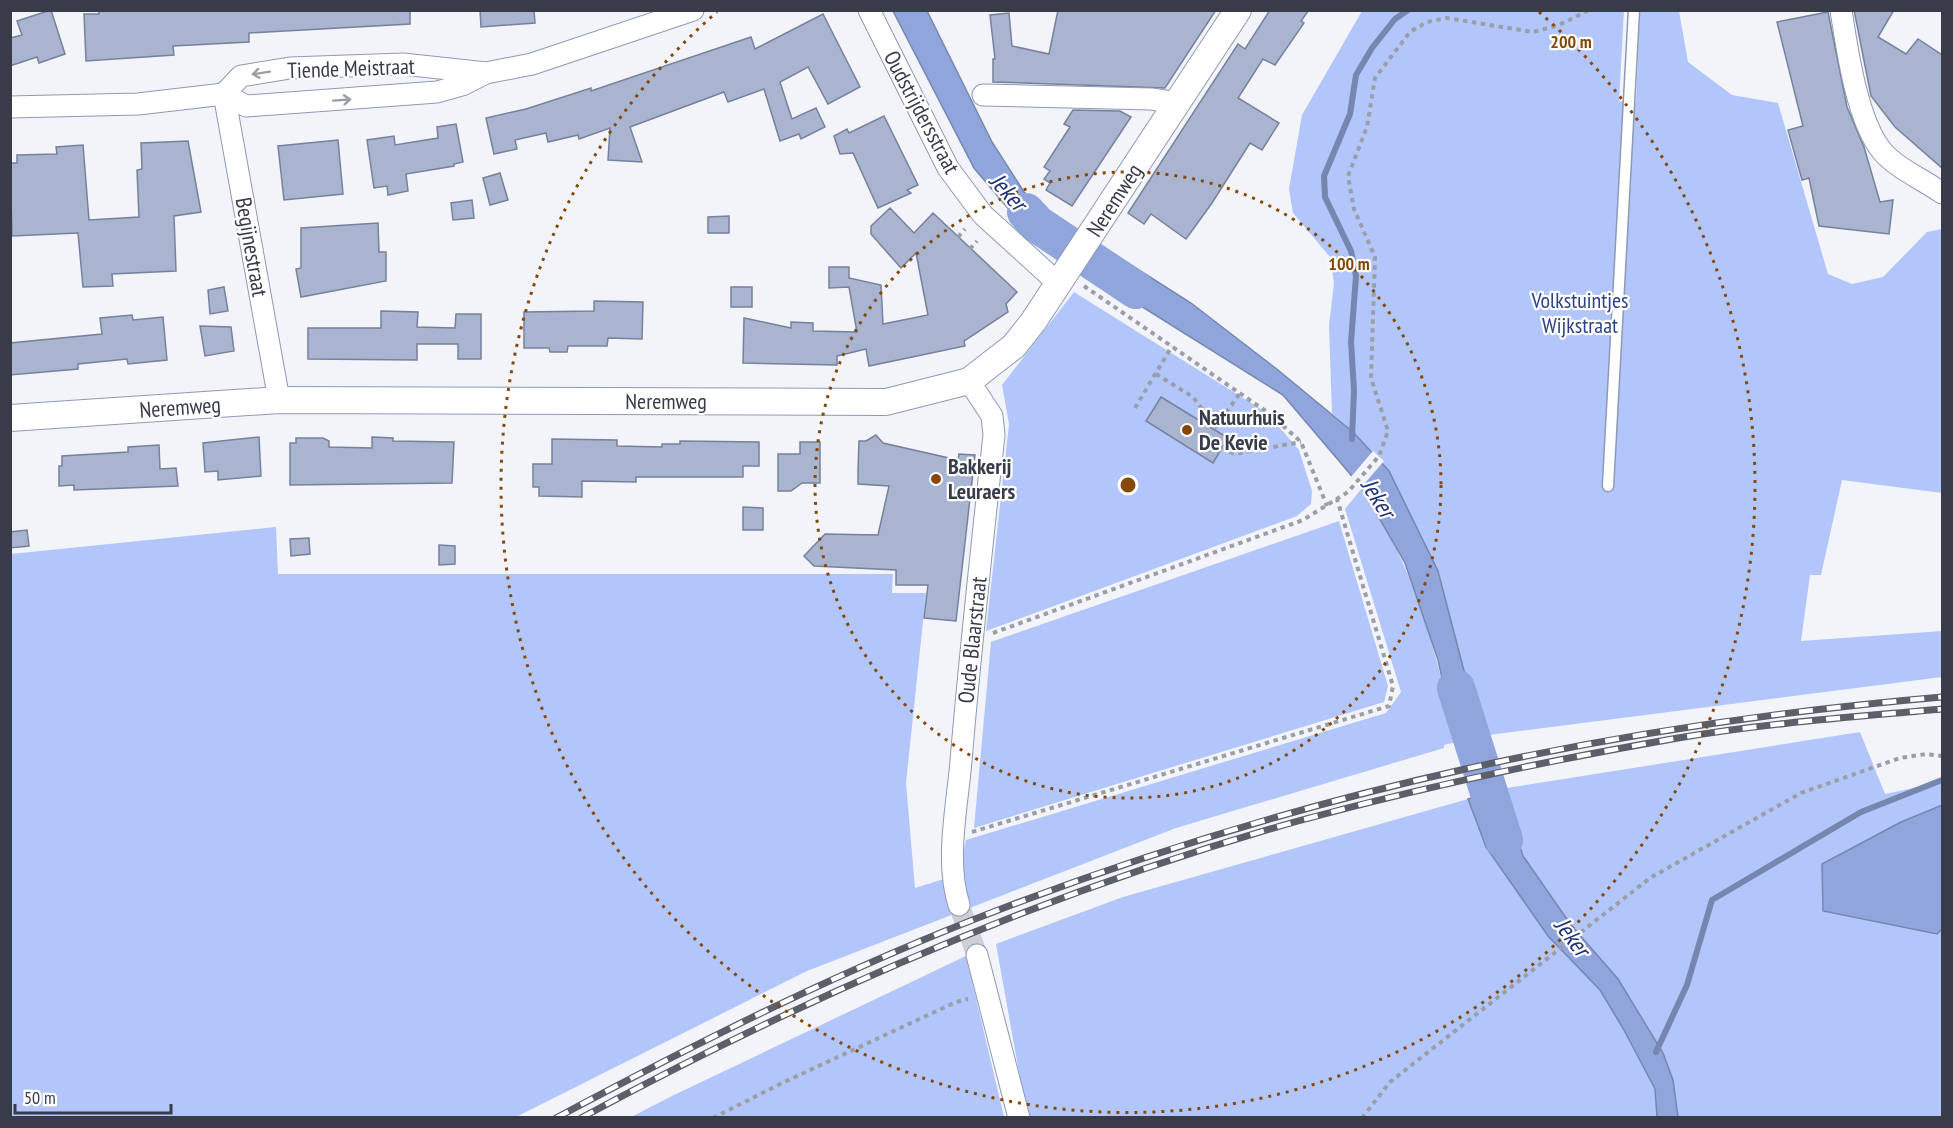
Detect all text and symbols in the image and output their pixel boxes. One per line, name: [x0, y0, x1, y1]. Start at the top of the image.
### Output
text: 200 m: [1550, 30, 1592, 53]
street label: Oudstrijdersstraat: [878, 46, 966, 178]
street label: Tiende Meistraat: [287, 52, 415, 84]
one-way arrow: [251, 67, 271, 78]
one-way arrow: [332, 94, 352, 105]
street label: Neremweg: [1080, 158, 1148, 242]
water label: Jeker: [982, 165, 1036, 220]
street label: Begijnestraat: [230, 195, 274, 299]
text: 100 m: [1328, 252, 1370, 275]
park label: Volkstuintjes Wijkstraat: [1530, 286, 1629, 339]
street label: Neremweg: [625, 387, 707, 415]
street label: Neremweg: [138, 390, 222, 424]
place label: Natuurhuis De Kevie: [1199, 403, 1285, 456]
marker: Natuurhuis De Kevie: [1180, 423, 1194, 437]
place label: Bakkerij Leuraers: [948, 452, 1015, 505]
water label: Jeker: [1354, 471, 1404, 526]
marker: Bakkerij Leuraers: [929, 472, 943, 486]
centre of rings: [1118, 475, 1138, 495]
street label: Oude Blaarstraat: [951, 575, 993, 705]
water label: Jeker: [1547, 910, 1599, 965]
scale bar: [15, 1077, 171, 1115]
text: 50 m: [24, 1086, 56, 1109]

